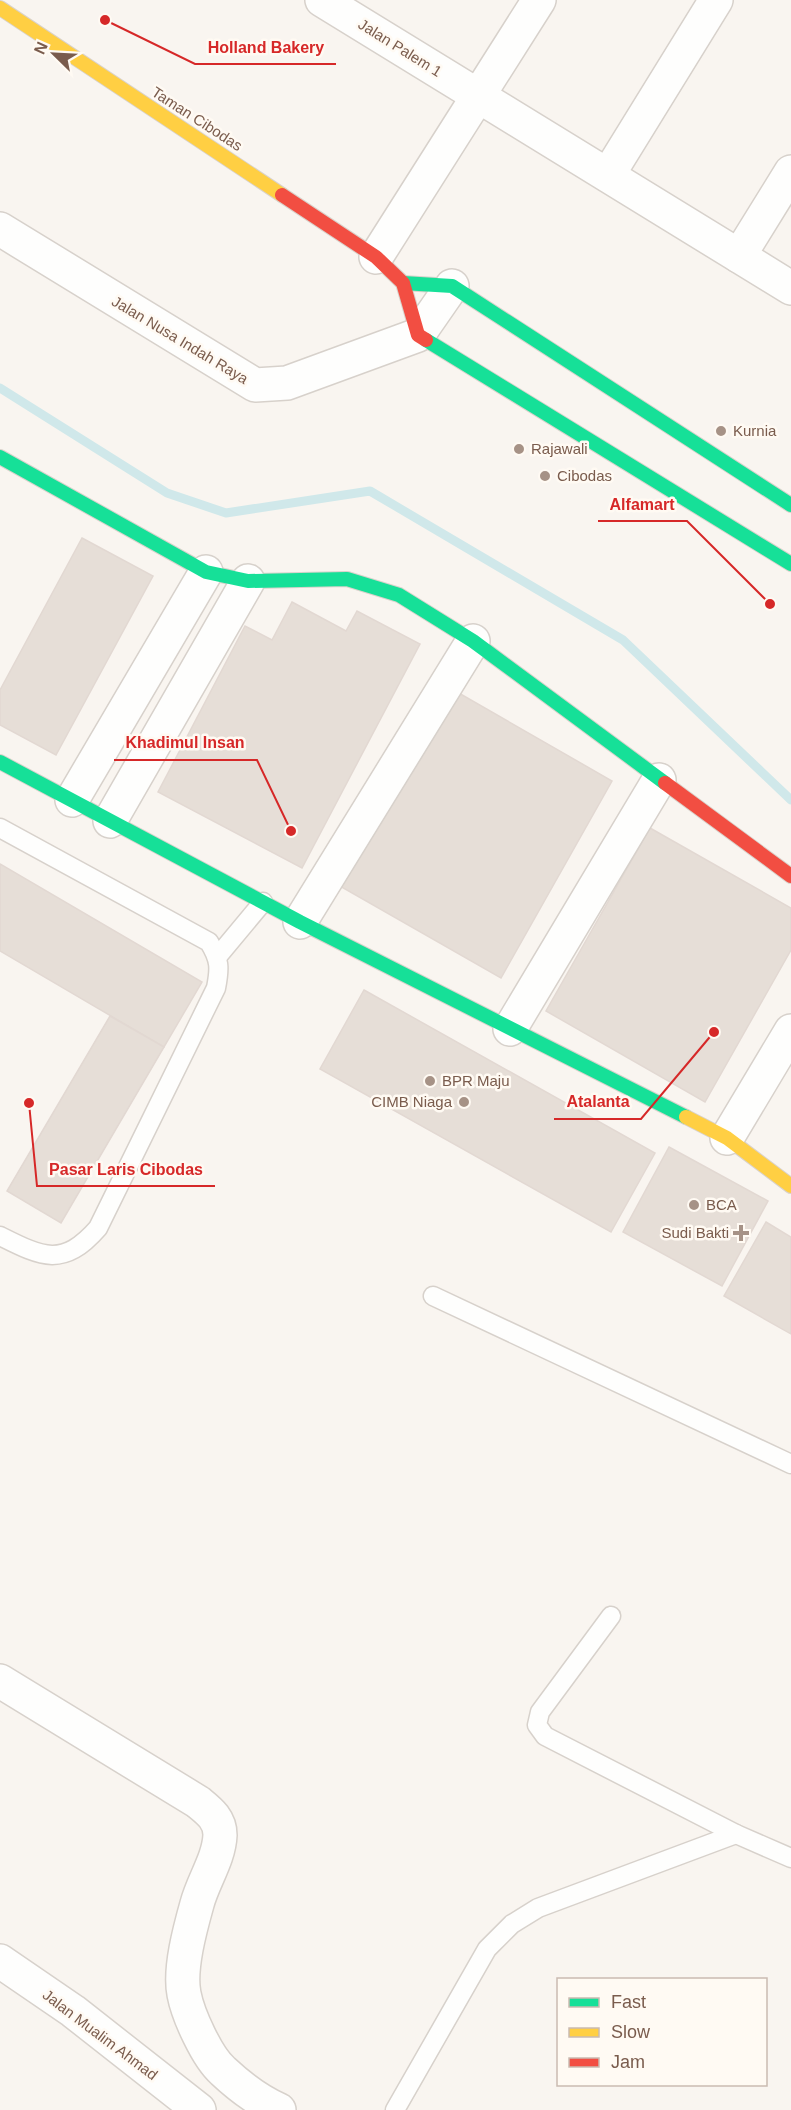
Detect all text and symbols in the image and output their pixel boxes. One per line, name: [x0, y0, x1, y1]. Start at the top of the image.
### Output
street label: Jalan Palem 1: [355, 15, 445, 80]
north arrow: [24, 24, 84, 84]
callout: Holland Bakery: [195, 30, 336, 64]
text: N: [31, 39, 51, 57]
text: Holland Bakery: [208, 39, 324, 56]
street label: Taman Cibodas: [149, 83, 246, 154]
street label: Jalan Nusa Indah Raya: [109, 292, 252, 387]
place label: Kurnia: [733, 422, 777, 439]
marker: Kurnia: [714, 424, 728, 438]
place label: Rajawali: [531, 440, 588, 457]
marker: Rajawali: [512, 442, 526, 456]
place label: Cibodas: [557, 467, 612, 484]
marker: Cibodas: [538, 469, 552, 483]
callout: Alfamart: [598, 487, 687, 521]
text: Alfamart: [610, 496, 675, 513]
callout: Khadimul Insan: [114, 726, 257, 760]
text: Khadimul Insan: [125, 734, 245, 751]
place label: BPR Maju: [442, 1072, 510, 1089]
marker: BPR Maju: [423, 1074, 437, 1088]
callout: Atalanta: [554, 1085, 641, 1119]
place label: CIMB Niaga: [371, 1093, 453, 1110]
text: Atalanta: [566, 1093, 630, 1110]
marker: CIMB Niaga: [457, 1095, 471, 1109]
callout: Pasar Laris Cibodas: [37, 1152, 215, 1186]
text: Pasar Laris Cibodas: [49, 1161, 203, 1178]
place label: BCA: [706, 1196, 737, 1213]
marker: BCA: [687, 1198, 701, 1212]
place label: Sudi Bakti: [661, 1224, 729, 1241]
marker: Sudi Bakti: [734, 1226, 748, 1240]
legend: [557, 1978, 767, 2086]
street label: Jalan Mualim Ahmad: [40, 1986, 161, 2083]
text: Fast: [611, 1992, 646, 2012]
text: Slow: [611, 2022, 651, 2042]
text: Jam: [611, 2052, 645, 2072]

